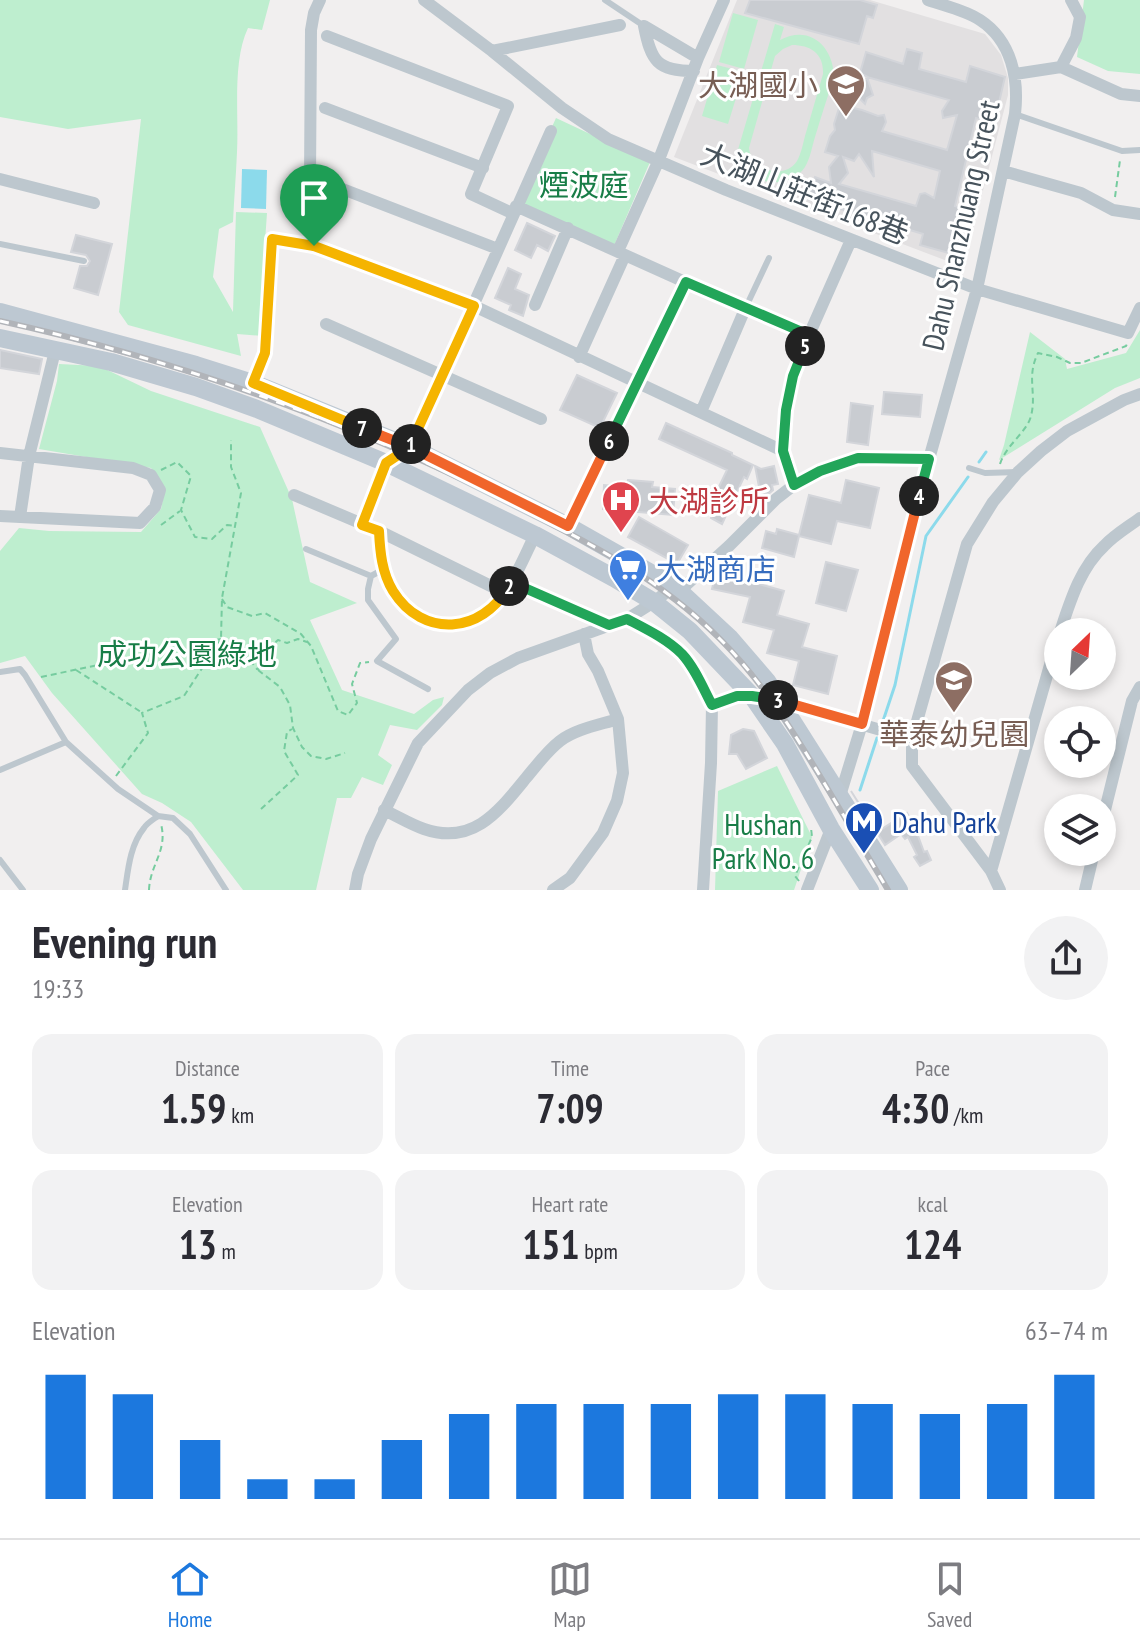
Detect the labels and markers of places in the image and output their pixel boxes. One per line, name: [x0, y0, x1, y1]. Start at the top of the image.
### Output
school or university icon: 大湖國小: [825, 63, 867, 118]
place label: 大湖國小: [698, 65, 818, 104]
pin: [280, 164, 348, 246]
pin: 5: [785, 326, 825, 366]
pin: 7: [342, 408, 382, 448]
pin: 6: [589, 421, 629, 461]
pin: 1: [391, 424, 431, 464]
pin: 4: [899, 476, 939, 516]
hospital icon: 大湖診所: [600, 479, 642, 534]
place label: 大湖診所: [649, 481, 769, 520]
supermarket icon: 大湖商店: [607, 547, 649, 602]
place label: 大湖商店: [656, 549, 776, 588]
pin: 2: [489, 566, 529, 606]
school or university icon: 華泰幼兒園: [933, 659, 975, 714]
pin: 3: [758, 680, 798, 720]
place label: 華泰幼兒園: [879, 714, 1029, 753]
metro station icon: Dahu Park: [843, 800, 885, 855]
place label: Dahu Park: [892, 802, 997, 841]

